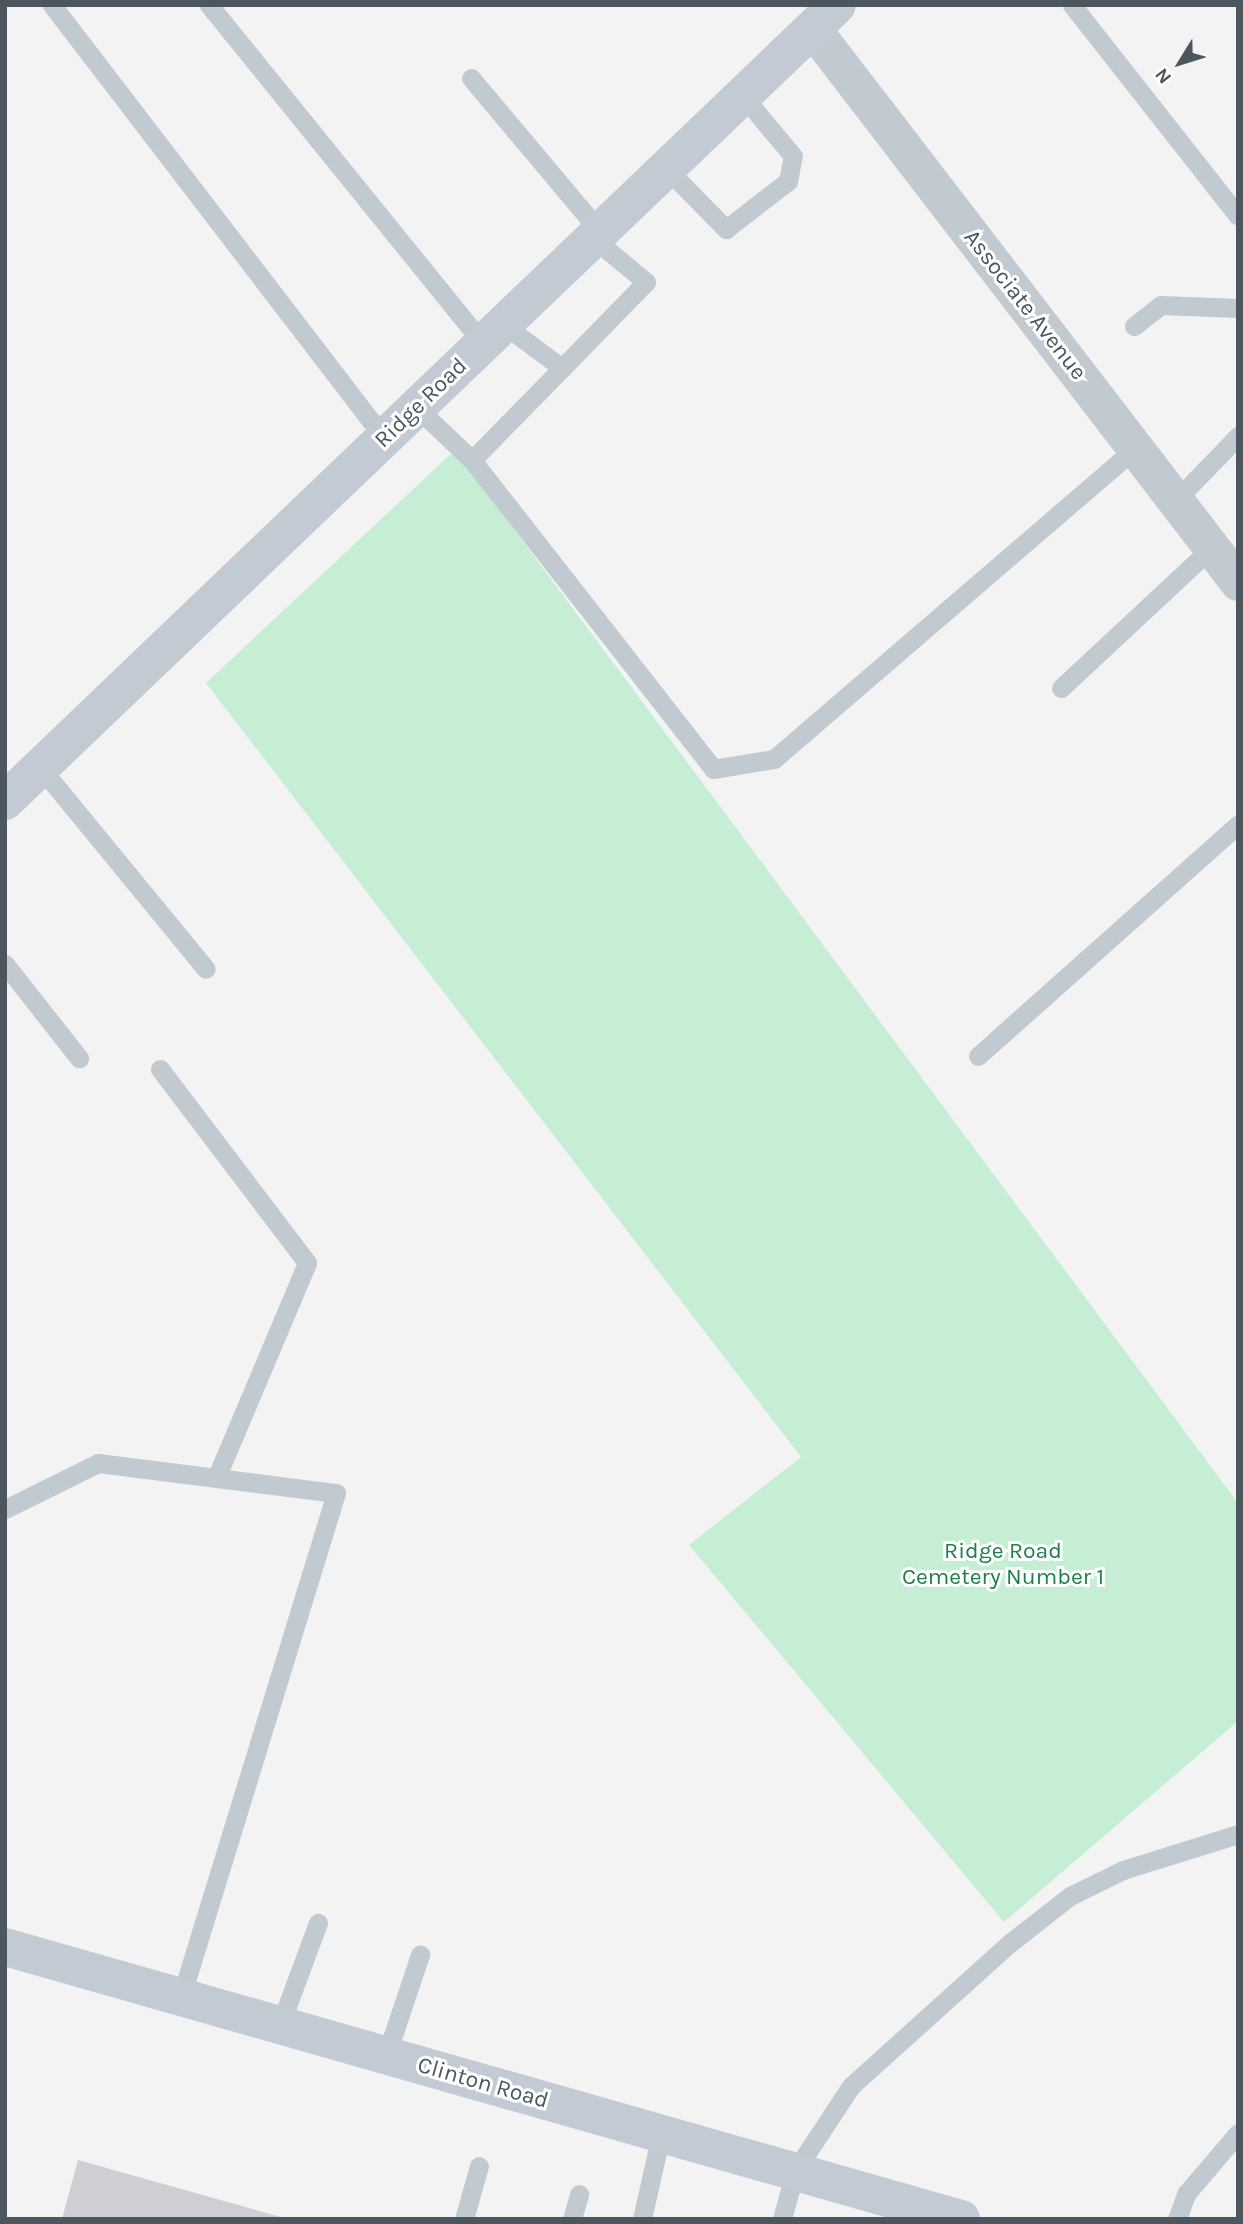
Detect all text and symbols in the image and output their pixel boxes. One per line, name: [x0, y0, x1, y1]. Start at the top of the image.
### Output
north arrow: [1145, 28, 1215, 98]
text: N: [1151, 64, 1176, 88]
street label: Associate Avenue: [958, 224, 1092, 386]
street label: Ridge Road: [369, 352, 473, 454]
park label: Ridge Road Cemetery Number 1: [902, 1537, 1104, 1591]
street label: Clinton Road: [414, 2051, 552, 2115]

